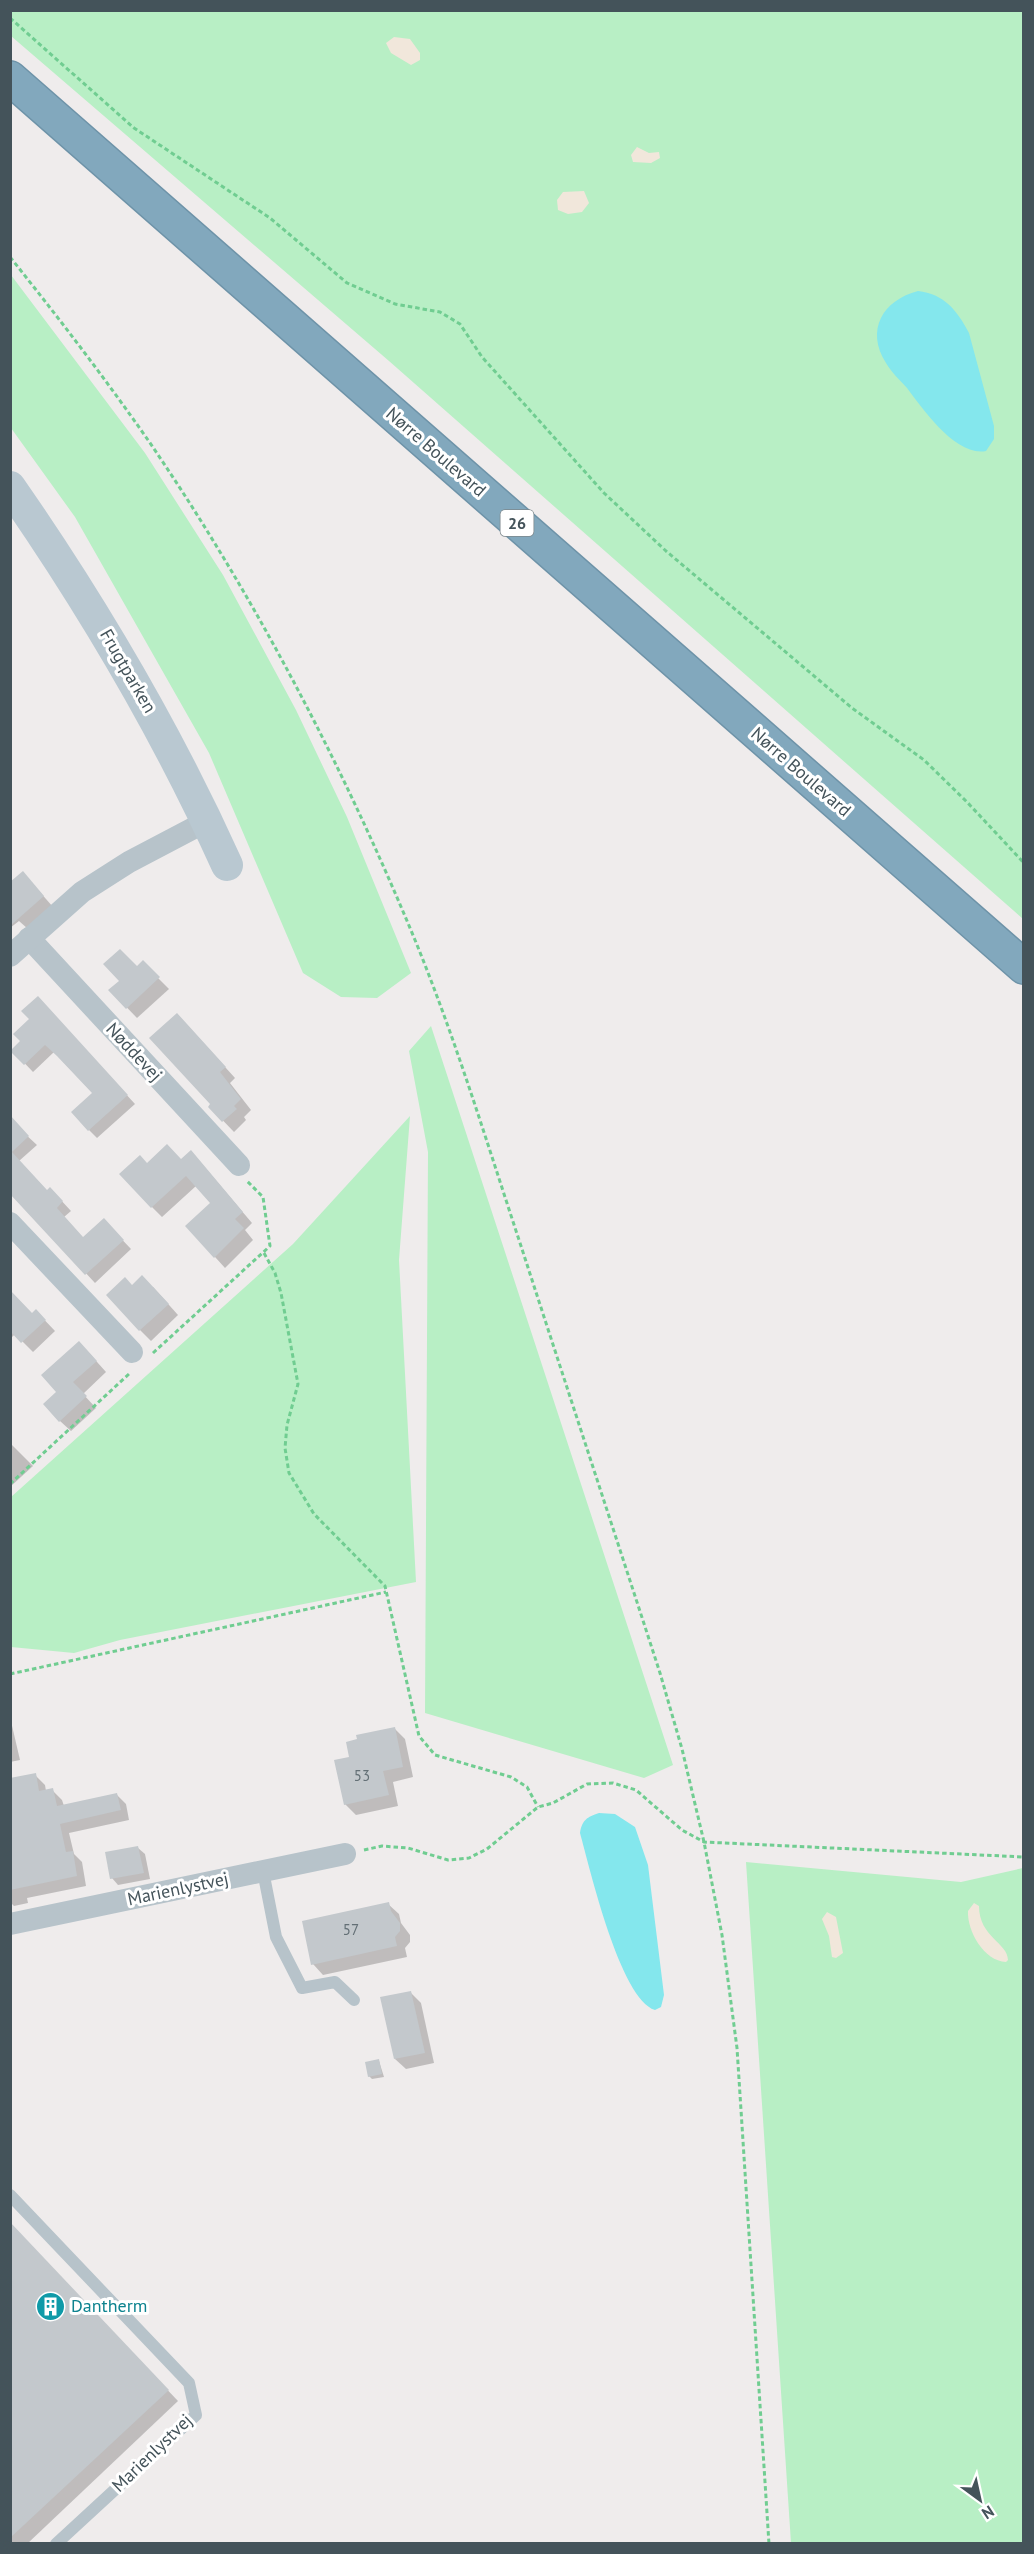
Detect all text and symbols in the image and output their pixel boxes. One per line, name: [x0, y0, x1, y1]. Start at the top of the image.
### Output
street label: Nørre Boulevard: [382, 402, 491, 501]
road number: 26: [500, 510, 534, 536]
street label: Frugtparken: [95, 625, 162, 717]
street label: Nørre Boulevard: [747, 722, 856, 821]
street label: Nøddevej: [101, 1017, 167, 1086]
house number: 53: [354, 1766, 370, 1785]
street label: Marienlystvej: [125, 1867, 231, 1910]
house number: 57: [343, 1920, 359, 1939]
building icon: Dantherm: [34, 2290, 66, 2322]
place label: Dantherm: [71, 2294, 147, 2317]
street label: Marienlystvej: [107, 2409, 197, 2497]
north arrow: [950, 2470, 1010, 2530]
text: N: [978, 2501, 998, 2524]

